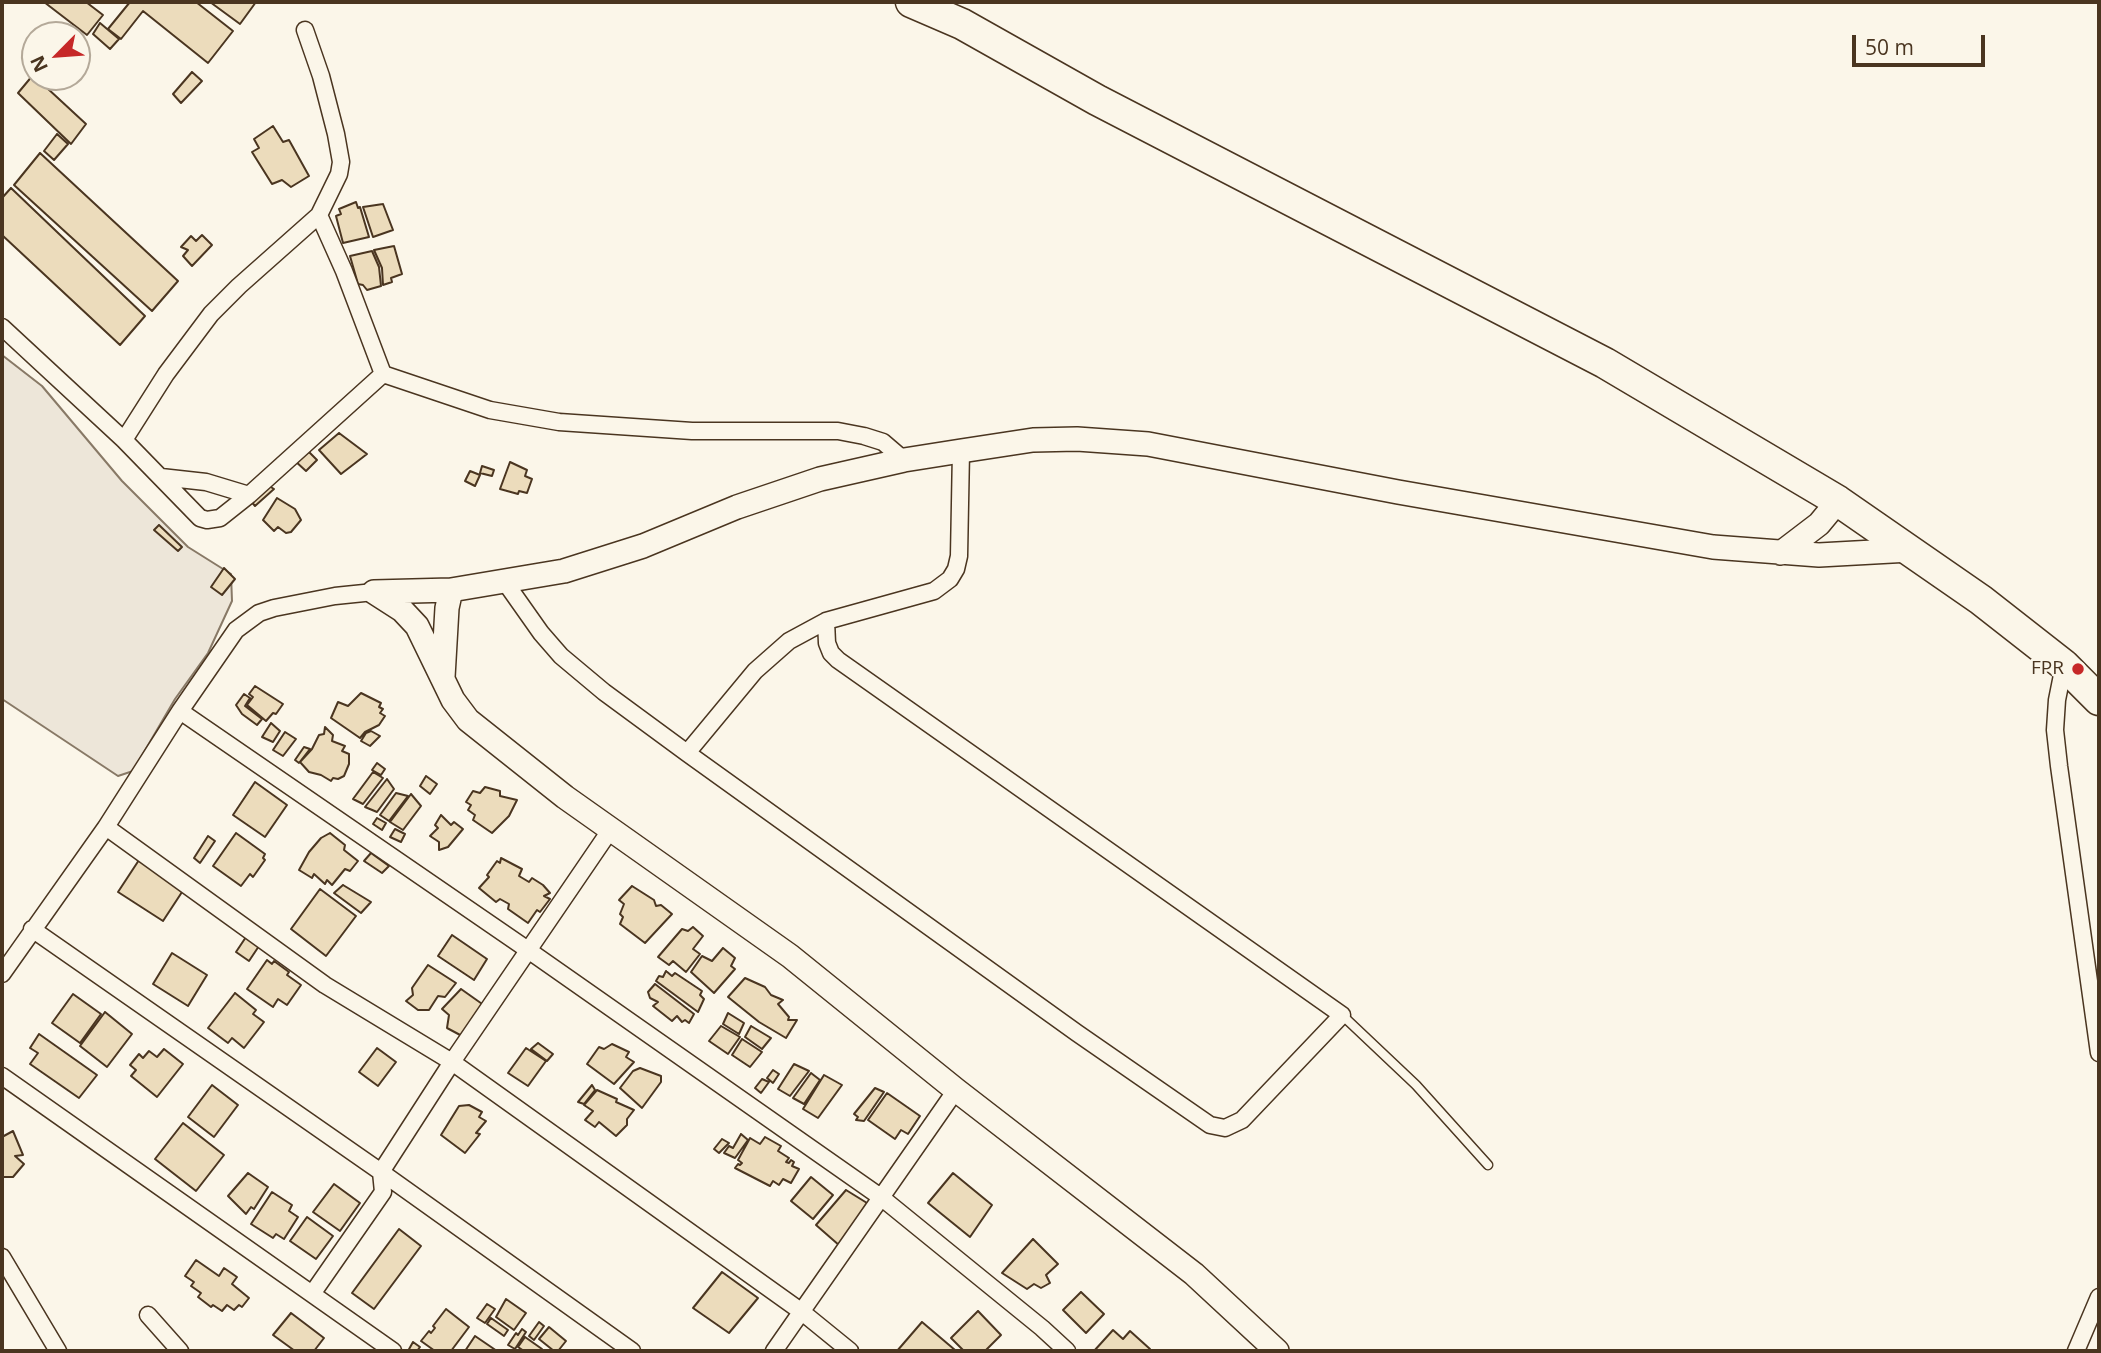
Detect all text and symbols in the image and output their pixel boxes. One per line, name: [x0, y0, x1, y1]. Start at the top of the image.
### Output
north arrow: [21, 21, 91, 91]
scale bar: [1856, 21, 1989, 65]
text: 50 m: [1865, 33, 1914, 61]
text: N: [24, 52, 54, 77]
place label: FPR: [2031, 658, 2064, 680]
marker: FPR: [2070, 661, 2086, 677]

